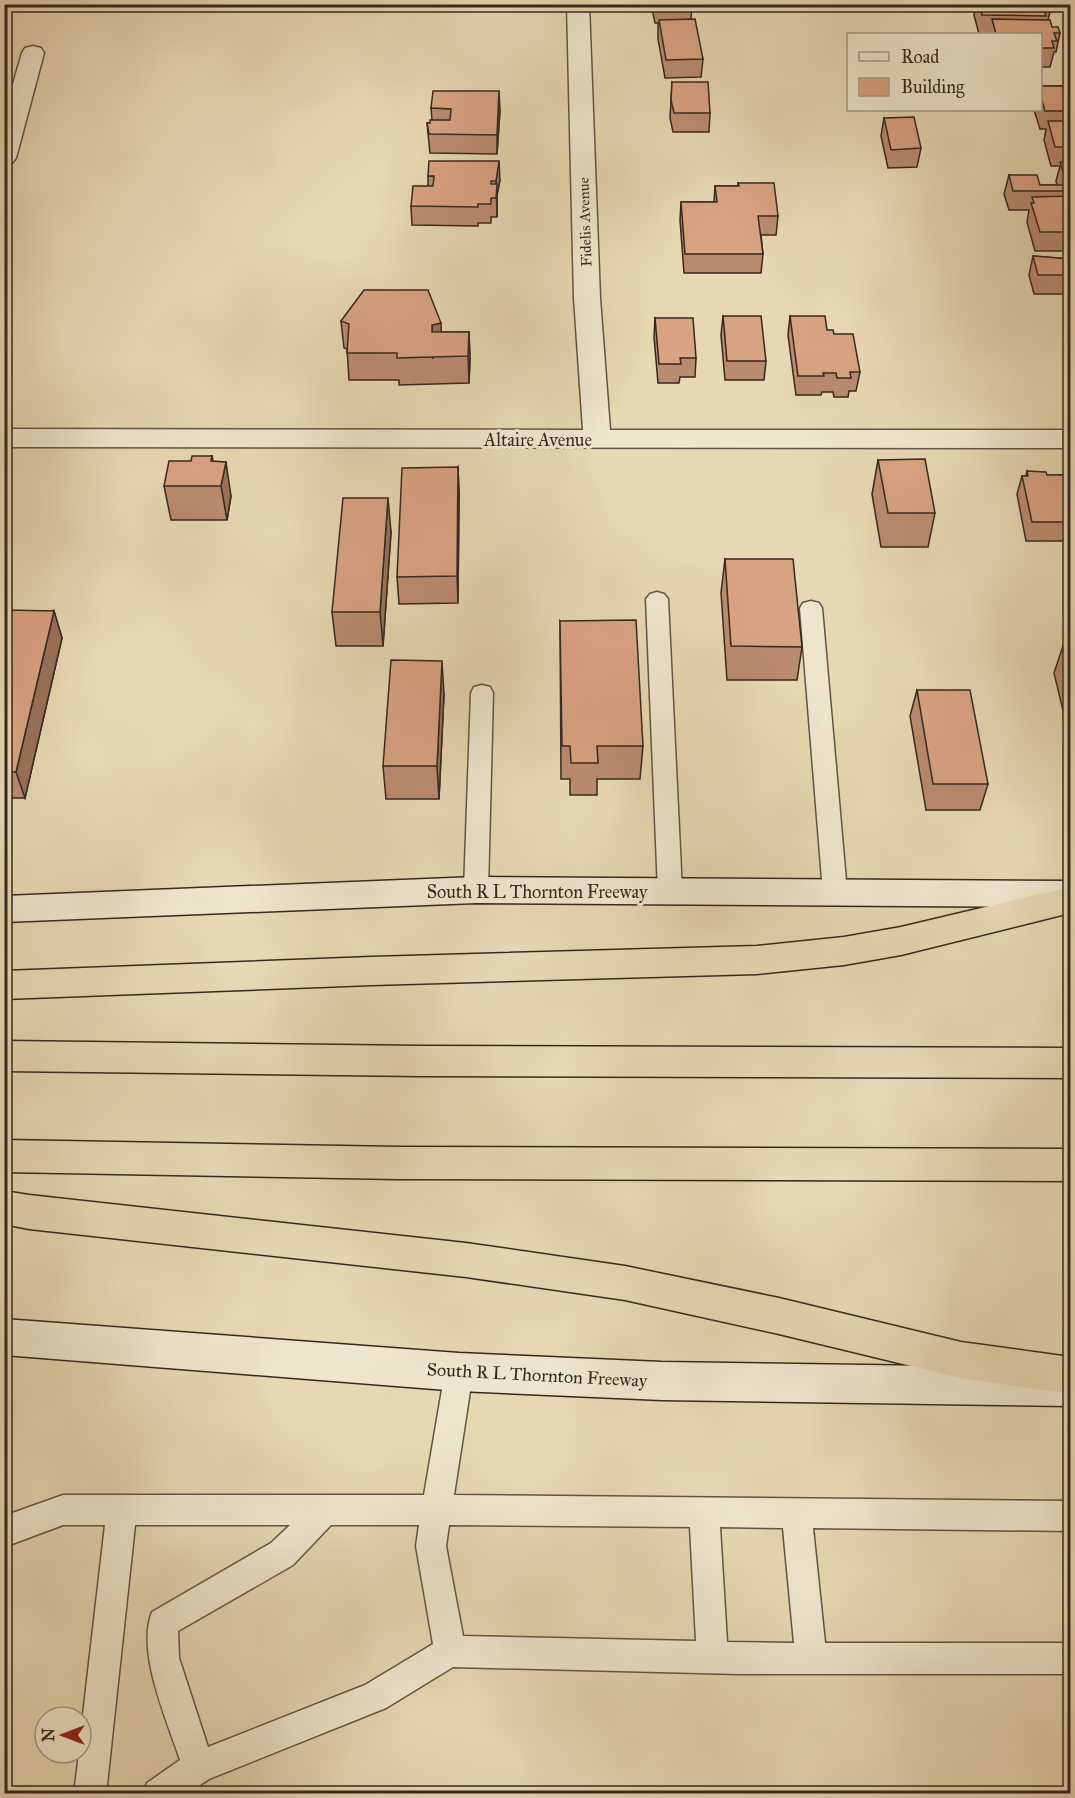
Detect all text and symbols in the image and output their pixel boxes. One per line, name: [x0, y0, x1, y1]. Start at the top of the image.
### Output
legend: [847, 33, 1042, 111]
text: Road: [901, 46, 939, 68]
text: Building: [901, 76, 965, 99]
street label: Fidelis Avenue: [574, 177, 596, 267]
street label: Altaire Avenue: [483, 429, 592, 451]
street label: South R L Thornton Freeway: [427, 881, 648, 903]
street label: South R L Thornton Freeway: [426, 1358, 648, 1392]
north arrow: [33, 1705, 93, 1765]
text: N: [39, 1728, 58, 1742]

